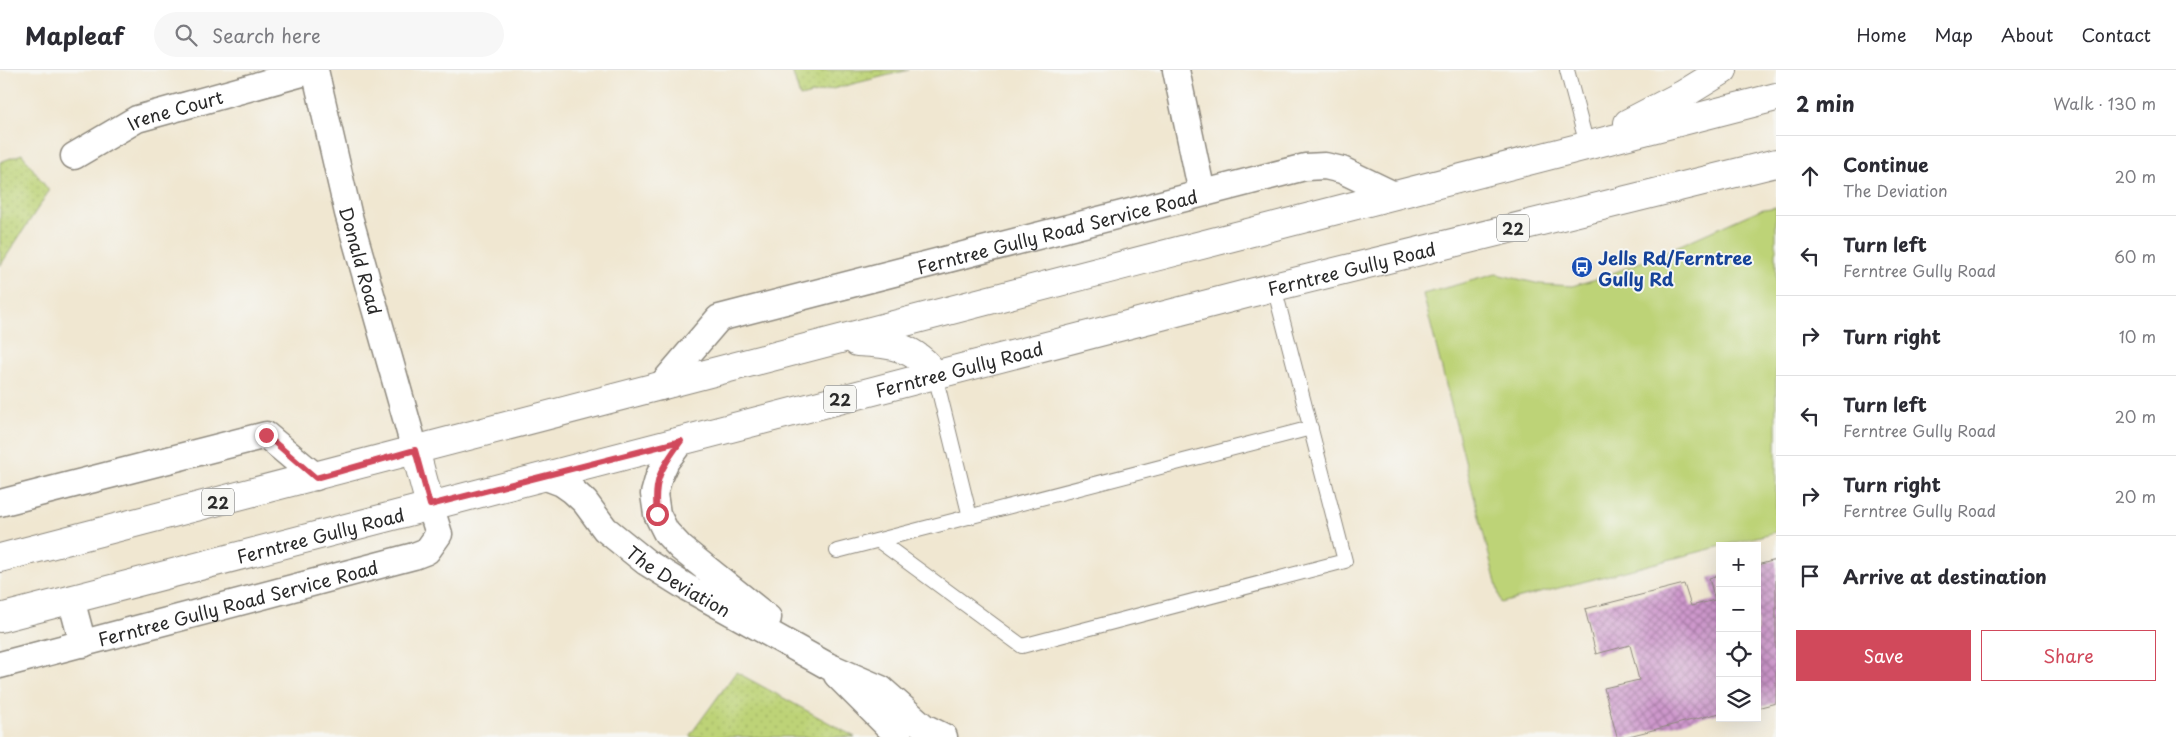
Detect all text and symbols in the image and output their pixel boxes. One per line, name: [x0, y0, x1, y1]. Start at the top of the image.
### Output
search box: [154, 12, 504, 57]
text: Mapleaf: [25, 17, 124, 53]
icon: search: [172, 21, 200, 49]
text: Search here: [212, 21, 321, 49]
text: Home: [1856, 21, 1906, 48]
text: Map: [1934, 21, 1973, 48]
text: About: [2001, 21, 2053, 48]
text: Contact: [2081, 21, 2151, 48]
street label: Irene Court: [121, 82, 226, 136]
text: 2 min: [1796, 87, 1855, 119]
text: Walk · 130 m: [2053, 91, 2156, 115]
text: Continue: [1843, 150, 1929, 178]
icon: ahead: [1796, 162, 1824, 190]
text: 20 m: [2115, 164, 2156, 188]
text: The Deviation: [1843, 178, 1948, 202]
street label: Ferntree Gully Road Service Road: [914, 182, 1200, 280]
street label: Donald Road: [333, 203, 390, 318]
road number: 22: [1497, 214, 1529, 242]
text: Turn left: [1843, 230, 1927, 258]
street label: Ferntree Gully Road: [1265, 234, 1438, 302]
icon: left: [1796, 242, 1824, 270]
place label: Jells Rd/Ferntree Gully Rd: [1598, 244, 1753, 292]
text: 60 m: [2114, 244, 2156, 268]
bus stop icon: Jells Rd/Ferntree Gully Rd: [1570, 255, 1594, 279]
text: Ferntree Gully Road: [1843, 258, 1996, 282]
icon: right: [1796, 322, 1824, 350]
text: Turn right: [1843, 322, 1941, 350]
text: 10 m: [2119, 324, 2156, 348]
street label: Ferntree Gully Road: [872, 334, 1046, 403]
road number: 22: [824, 386, 856, 412]
text: Turn left: [1843, 390, 1927, 418]
icon: left: [1796, 402, 1824, 430]
text: 20 m: [2115, 404, 2156, 428]
text: Ferntree Gully Road: [1843, 418, 1996, 442]
route end: [255, 424, 278, 447]
text: Turn right: [1843, 470, 1941, 498]
icon: right: [1796, 482, 1824, 510]
text: 20 m: [2115, 484, 2156, 508]
road number: 22: [202, 488, 234, 516]
text: Ferntree Gully Road: [1843, 498, 1996, 522]
street label: Ferntree Gully Road: [234, 500, 407, 569]
route start: [646, 503, 669, 526]
street label: The Deviation: [621, 538, 736, 623]
map controls: [1716, 542, 1761, 722]
button: +: [1716, 542, 1761, 587]
street label: Ferntree Gully Road Service Road: [95, 553, 381, 652]
icon: arrive: [1796, 562, 1824, 590]
text: Arrive at destination: [1843, 562, 2047, 590]
button: −: [1716, 587, 1761, 632]
button: Save: [1796, 630, 1971, 681]
button: Share: [1981, 630, 2156, 681]
button: locate: [1716, 632, 1761, 677]
button: layers: [1716, 677, 1761, 722]

